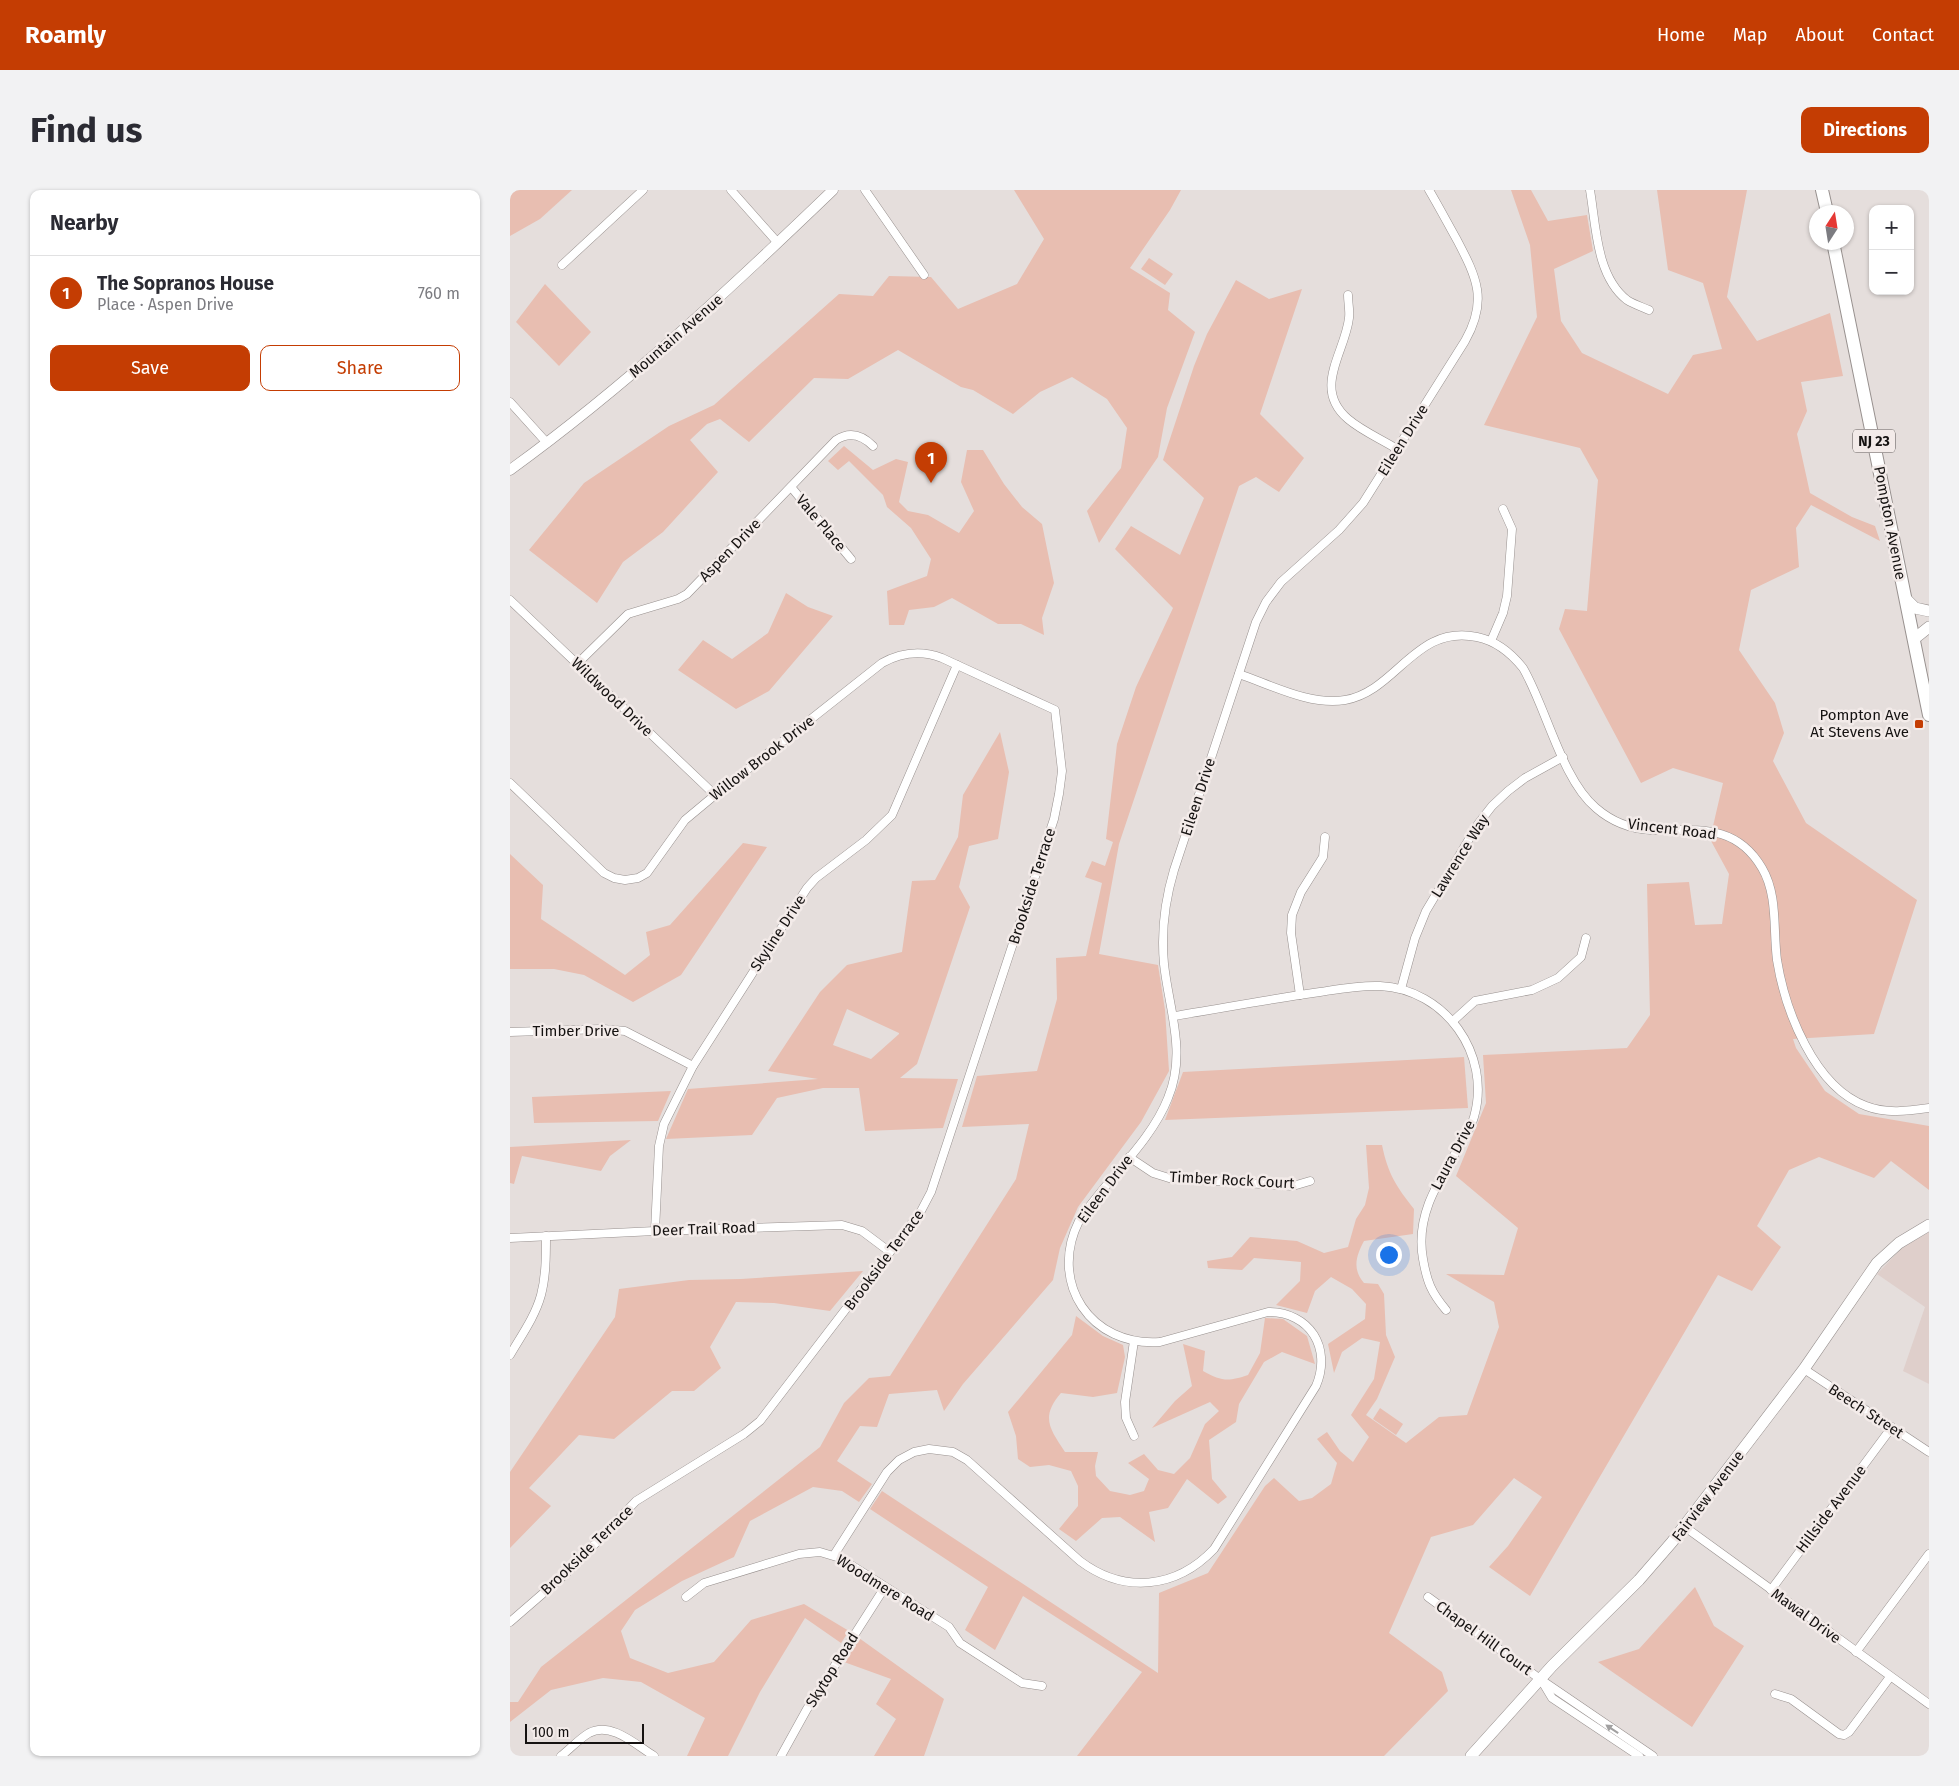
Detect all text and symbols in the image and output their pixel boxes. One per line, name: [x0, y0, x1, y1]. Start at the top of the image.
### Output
text: Roamly: [25, 21, 106, 49]
text: Home: [1657, 24, 1705, 46]
text: Map: [1733, 24, 1767, 46]
text: About: [1795, 24, 1844, 46]
text: Contact: [1872, 24, 1934, 46]
button: Directions: [1801, 107, 1929, 153]
text: Find us: [30, 109, 142, 151]
north arrow: [1809, 205, 1854, 250]
map controls: [1869, 205, 1914, 295]
button: +: [1869, 205, 1914, 250]
text: Nearby: [50, 210, 118, 236]
button: −: [1869, 250, 1914, 295]
text: The Sopranos House: [97, 272, 274, 295]
text: 1: [62, 284, 70, 303]
text: 760 m: [418, 284, 460, 303]
street label: Mountain Avenue: [625, 290, 727, 382]
text: Place · Aspen Drive: [97, 295, 234, 314]
button: Save: [50, 345, 250, 391]
button: Share: [260, 345, 460, 391]
street label: Eileen Drive: [1374, 401, 1432, 479]
road number: NJ 23: [1853, 430, 1895, 452]
pin: 1: [915, 442, 947, 483]
street label: Pompton Avenue: [1870, 465, 1910, 581]
street label: Vale Place: [792, 491, 850, 555]
street label: Aspen Drive: [696, 515, 764, 585]
street label: Wildwood Drive: [568, 654, 656, 740]
place label: Pompton Ave At Stevens Ave: [1810, 706, 1909, 741]
street label: Willow Brook Drive: [706, 712, 818, 804]
marker: Pompton Ave At Stevens Ave: [1913, 718, 1925, 730]
street label: Eileen Drive: [1177, 756, 1219, 838]
street label: Lawrence Way: [1427, 811, 1493, 901]
street label: Vincent Road: [1627, 815, 1717, 843]
street label: Brookside Terrace: [1005, 826, 1059, 946]
street label: Skyline Drive: [746, 891, 810, 975]
street label: Timber Drive: [533, 1022, 619, 1040]
street label: Laura Drive: [1427, 1117, 1479, 1193]
street label: Eileen Drive: [1073, 1151, 1137, 1227]
street label: Timber Rock Court: [1169, 1168, 1295, 1192]
street label: Brookside Terrace: [840, 1206, 928, 1314]
street label: Deer Trail Road: [652, 1218, 756, 1240]
your location: [1376, 1242, 1402, 1268]
street label: Beech Street: [1825, 1380, 1907, 1442]
street label: Fairview Avenue: [1668, 1447, 1748, 1545]
street label: Hillside Avenue: [1792, 1462, 1870, 1556]
street label: Brookside Terrace: [537, 1501, 637, 1599]
street label: Woodmere Road: [833, 1551, 937, 1625]
street label: Mawal Drive: [1768, 1585, 1844, 1647]
street label: Chapel Hill Court: [1432, 1597, 1536, 1679]
street label: Skytop Road: [802, 1629, 862, 1711]
scale bar: [525, 1721, 644, 1744]
text: 100 m: [532, 1724, 569, 1741]
one-way arrow: [1606, 1724, 1619, 1734]

